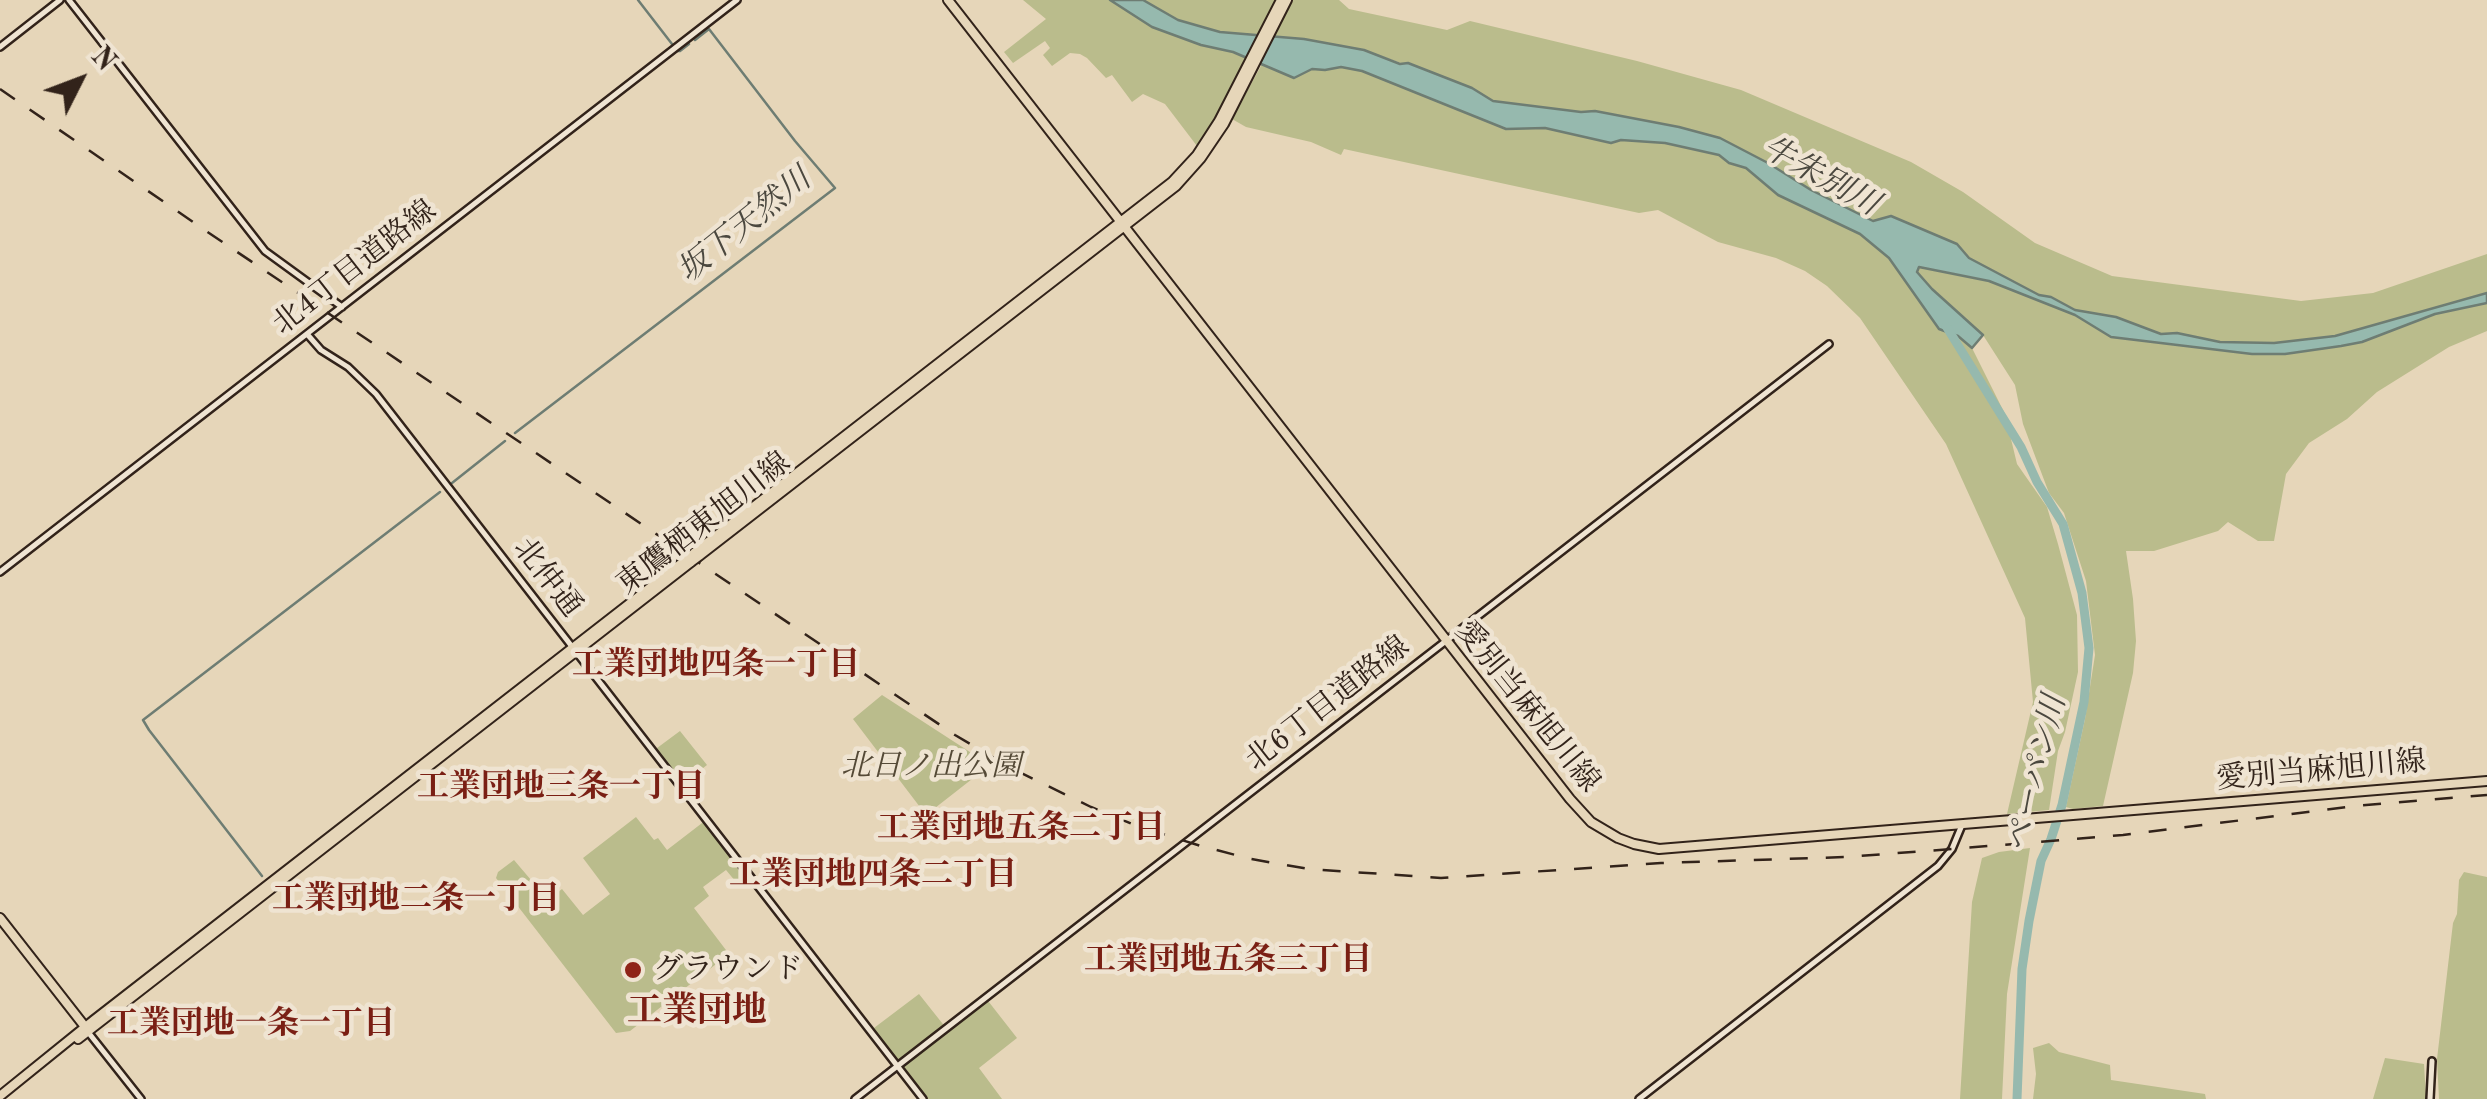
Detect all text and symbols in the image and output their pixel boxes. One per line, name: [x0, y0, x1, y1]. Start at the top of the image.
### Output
north arrow: [30, 30, 130, 130]
text: N: [85, 43, 120, 77]
water label: 牛朱別川: [1755, 129, 1885, 225]
water label: 坂下天然川: [671, 161, 819, 291]
street label: 北4丁目道路線: [266, 193, 444, 343]
street label: 東鷹栖東旭川線: [610, 445, 798, 603]
street label: 北仲通: [505, 531, 589, 625]
street label: 愛別当麻旭川線: [1447, 614, 1607, 800]
street label: 北6丁目道路線: [1239, 629, 1417, 779]
district label: 工業団地四条一丁目: [572, 647, 860, 685]
water label: ペーパン川: [1999, 692, 2075, 856]
street label: 愛別当麻旭川線: [2215, 744, 2427, 798]
park label: 北日ノ出公園: [841, 749, 1021, 785]
district label: 工業団地三条一丁目: [417, 769, 705, 807]
district label: 工業団地五条二丁目: [877, 810, 1165, 848]
district label: 工業団地四条二丁目: [729, 857, 1017, 895]
district label: 工業団地二条一丁目: [272, 881, 560, 919]
district label: 工業団地五条三丁目: [1084, 942, 1372, 980]
place label: グラウンド: [653, 952, 803, 988]
marker: グラウンド: [622, 959, 644, 981]
district label: 工業団地: [627, 991, 767, 1033]
district label: 工業団地一条一丁目: [107, 1006, 395, 1044]

